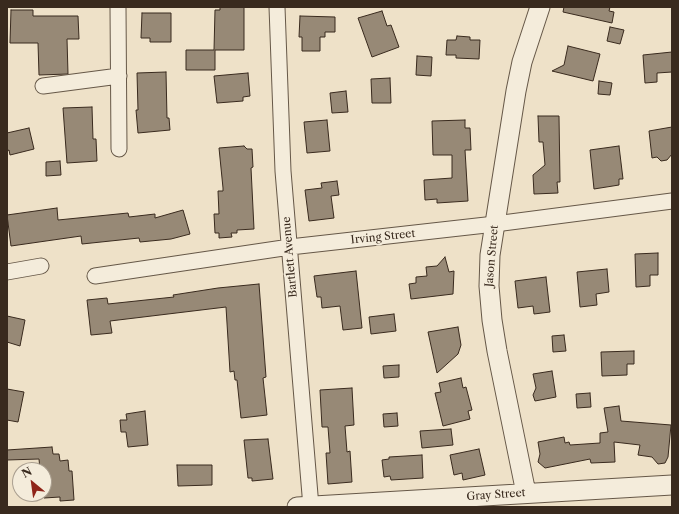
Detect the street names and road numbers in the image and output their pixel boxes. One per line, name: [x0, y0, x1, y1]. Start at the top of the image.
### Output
street label: Bartlett Avenue: [280, 216, 300, 298]
street label: Jason Street: [483, 225, 501, 287]
street label: Irving Street: [350, 227, 416, 247]
street label: Gray Street: [466, 486, 526, 504]

